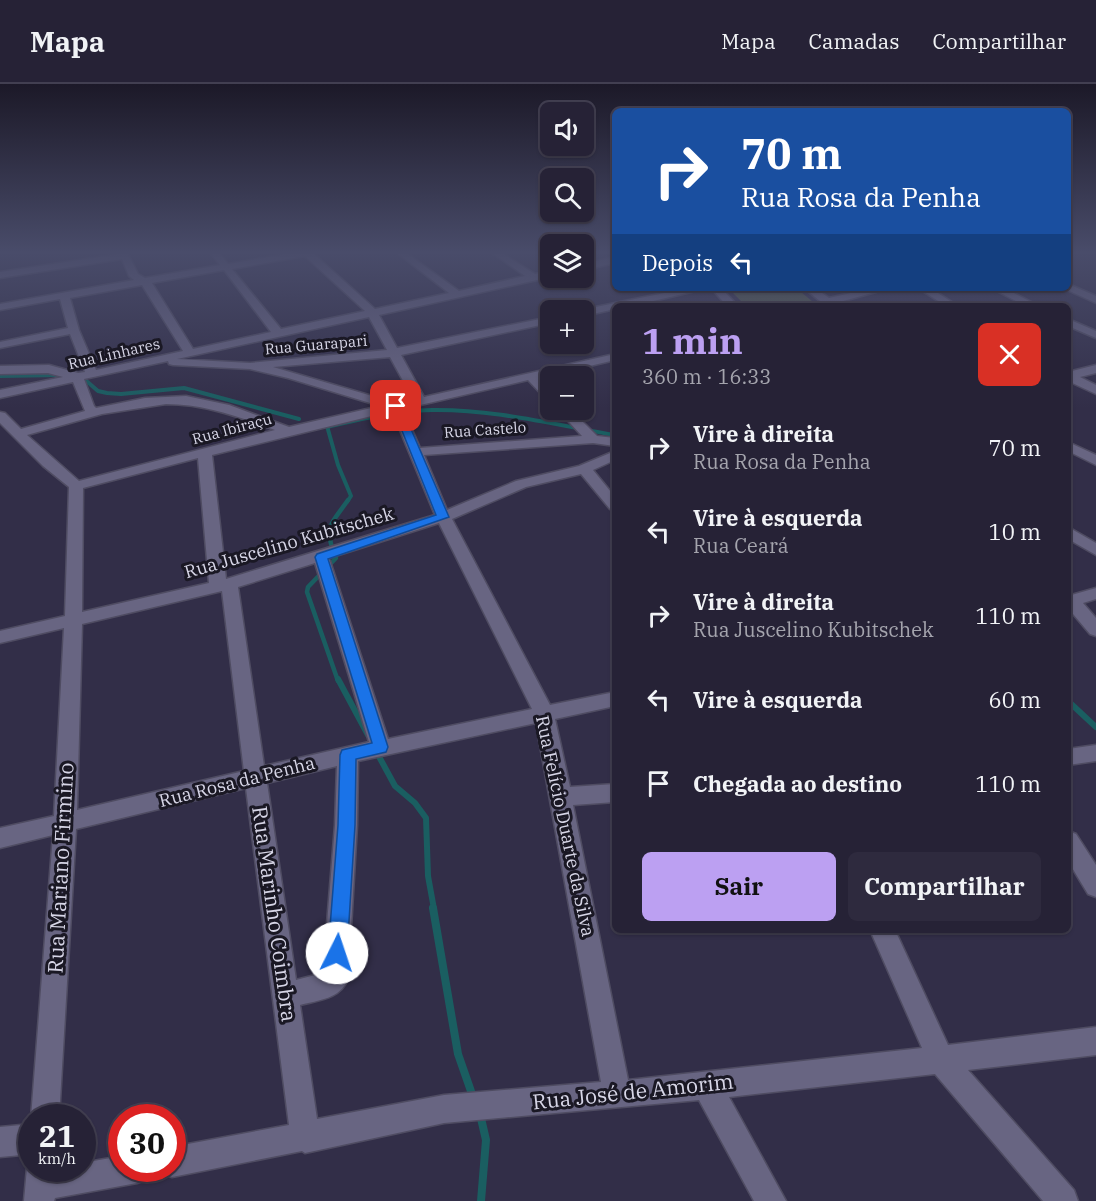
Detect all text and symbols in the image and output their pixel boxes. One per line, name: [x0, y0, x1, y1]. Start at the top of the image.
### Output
text: Mapa: [30, 23, 105, 60]
text: Mapa: [721, 27, 776, 55]
text: Camadas: [809, 27, 899, 55]
text: Compartilhar: [932, 27, 1066, 55]
map controls: [540, 102, 594, 420]
button: sound: [540, 102, 594, 156]
text: 70 m: [741, 126, 842, 181]
icon: right: [642, 132, 720, 210]
button: search: [540, 168, 594, 222]
text: Rua Rosa da Penha: [741, 179, 981, 214]
button: layers: [540, 234, 594, 288]
icon: left: [725, 246, 758, 279]
text: Depois: [642, 248, 713, 277]
button: +: [540, 300, 594, 354]
text: 1 min: [642, 317, 743, 364]
button: close: [978, 323, 1041, 386]
street label: Rua Guarapari: [264, 331, 368, 358]
street label: Rua Linhares: [66, 334, 162, 373]
text: 360 m · 16:33: [642, 363, 771, 390]
button: −: [540, 366, 594, 420]
pin: [370, 380, 421, 431]
icon: arrive: [379, 389, 412, 422]
street label: Rua Ibiraçu: [190, 409, 274, 448]
street label: Rua Castelo: [443, 417, 527, 442]
text: Vire à direita: [693, 419, 834, 448]
icon: right: [642, 431, 675, 464]
text: 70 m: [989, 433, 1041, 462]
text: Rua Rosa da Penha: [693, 448, 871, 475]
street label: Rua Juscelino Kubitschek: [182, 501, 397, 583]
text: Vire à esquerda: [693, 503, 863, 532]
icon: left: [642, 515, 675, 548]
text: 10 m: [989, 517, 1041, 546]
text: Rua Ceará: [693, 532, 789, 559]
text: Vire à direita: [693, 587, 834, 616]
icon: right: [642, 599, 675, 632]
text: 110 m: [975, 601, 1041, 630]
text: Rua Juscelino Kubitschek: [693, 616, 934, 643]
icon: left: [642, 683, 675, 716]
text: Vire à esquerda: [693, 685, 863, 714]
text: 60 m: [989, 685, 1041, 714]
street label: Rua Felício Duarte da Silva: [531, 713, 600, 939]
street label: Rua Rosa da Penha: [156, 751, 317, 812]
street label: Rua Mariano Firmino: [40, 762, 80, 974]
icon: arrive: [642, 767, 675, 800]
text: Chegada ao destino: [693, 769, 902, 798]
text: 110 m: [975, 769, 1041, 798]
street label: Rua Marinho Coimbra: [246, 804, 304, 1024]
button: Sair: [642, 852, 836, 921]
button: Compartilhar: [848, 852, 1041, 921]
position arrow: [305, 921, 369, 985]
street label: Rua José de Amorim: [531, 1067, 735, 1115]
speed limit sign: 30: [108, 1104, 186, 1182]
text: 21: [39, 1116, 75, 1155]
text: km/h: [38, 1149, 76, 1168]

